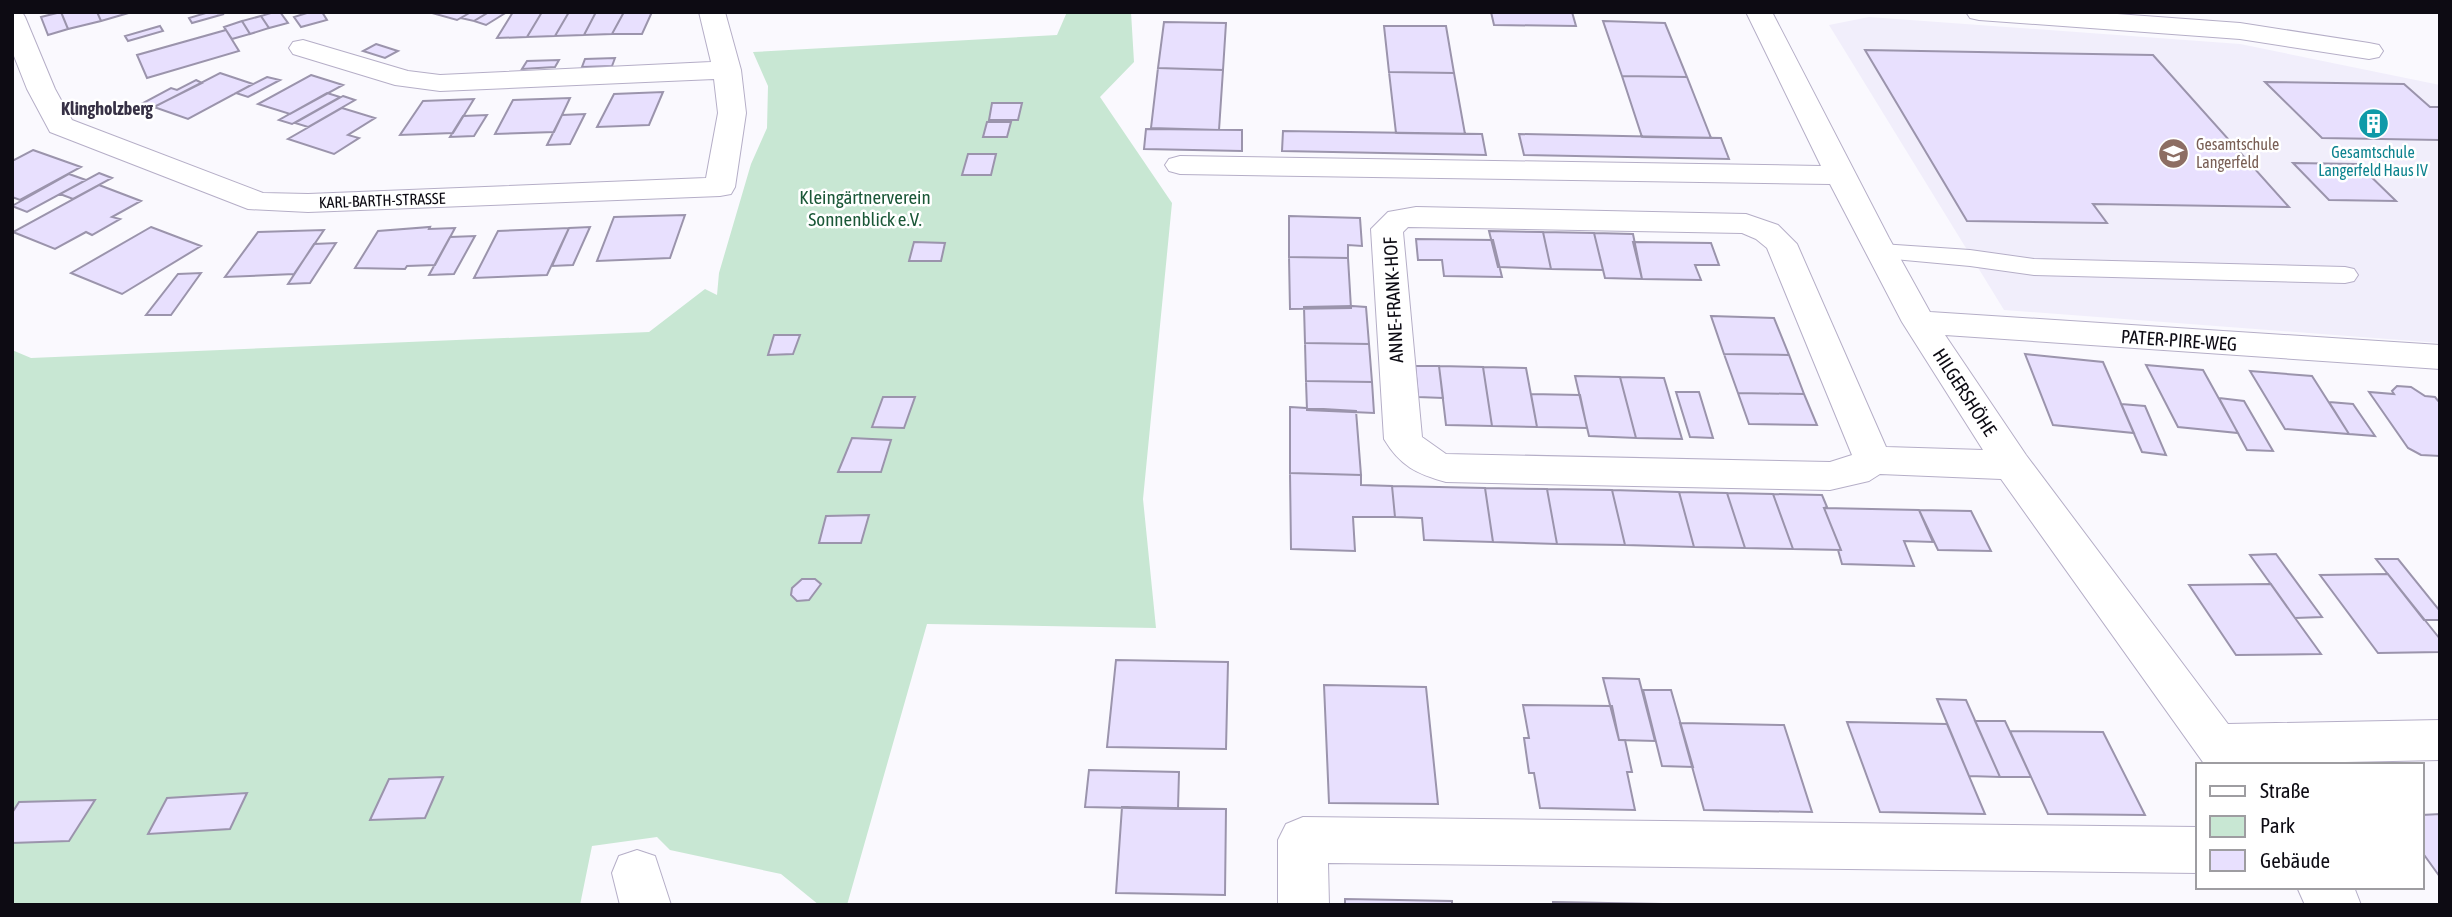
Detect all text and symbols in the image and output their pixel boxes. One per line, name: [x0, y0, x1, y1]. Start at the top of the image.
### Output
district label: Klingholzberg: [61, 98, 153, 119]
building icon: Gesamtschule Langerfeld Haus IV: [2356, 106, 2390, 140]
place label: Gesamtschule Langerfeld: [2196, 135, 2279, 172]
school or university icon: Gesamtschule Langerfeld: [2156, 136, 2190, 170]
place label: Gesamtschule Langerfeld Haus IV: [2318, 143, 2428, 180]
park label: Kleingärtnerverein Sonnenblick e.V.: [799, 186, 931, 230]
street label: KARL-BARTH-STRASSE: [318, 189, 446, 211]
street label: ANNE-FRANK-HOF: [1379, 236, 1407, 364]
street label: PATER-PIRE-WEG: [2120, 325, 2238, 355]
street label: HILGERSHÖHE: [1929, 344, 2001, 440]
legend: [2196, 763, 2424, 889]
text: Straße: [2260, 778, 2310, 802]
text: Park: [2260, 813, 2295, 837]
text: Gebäude: [2260, 848, 2330, 872]

